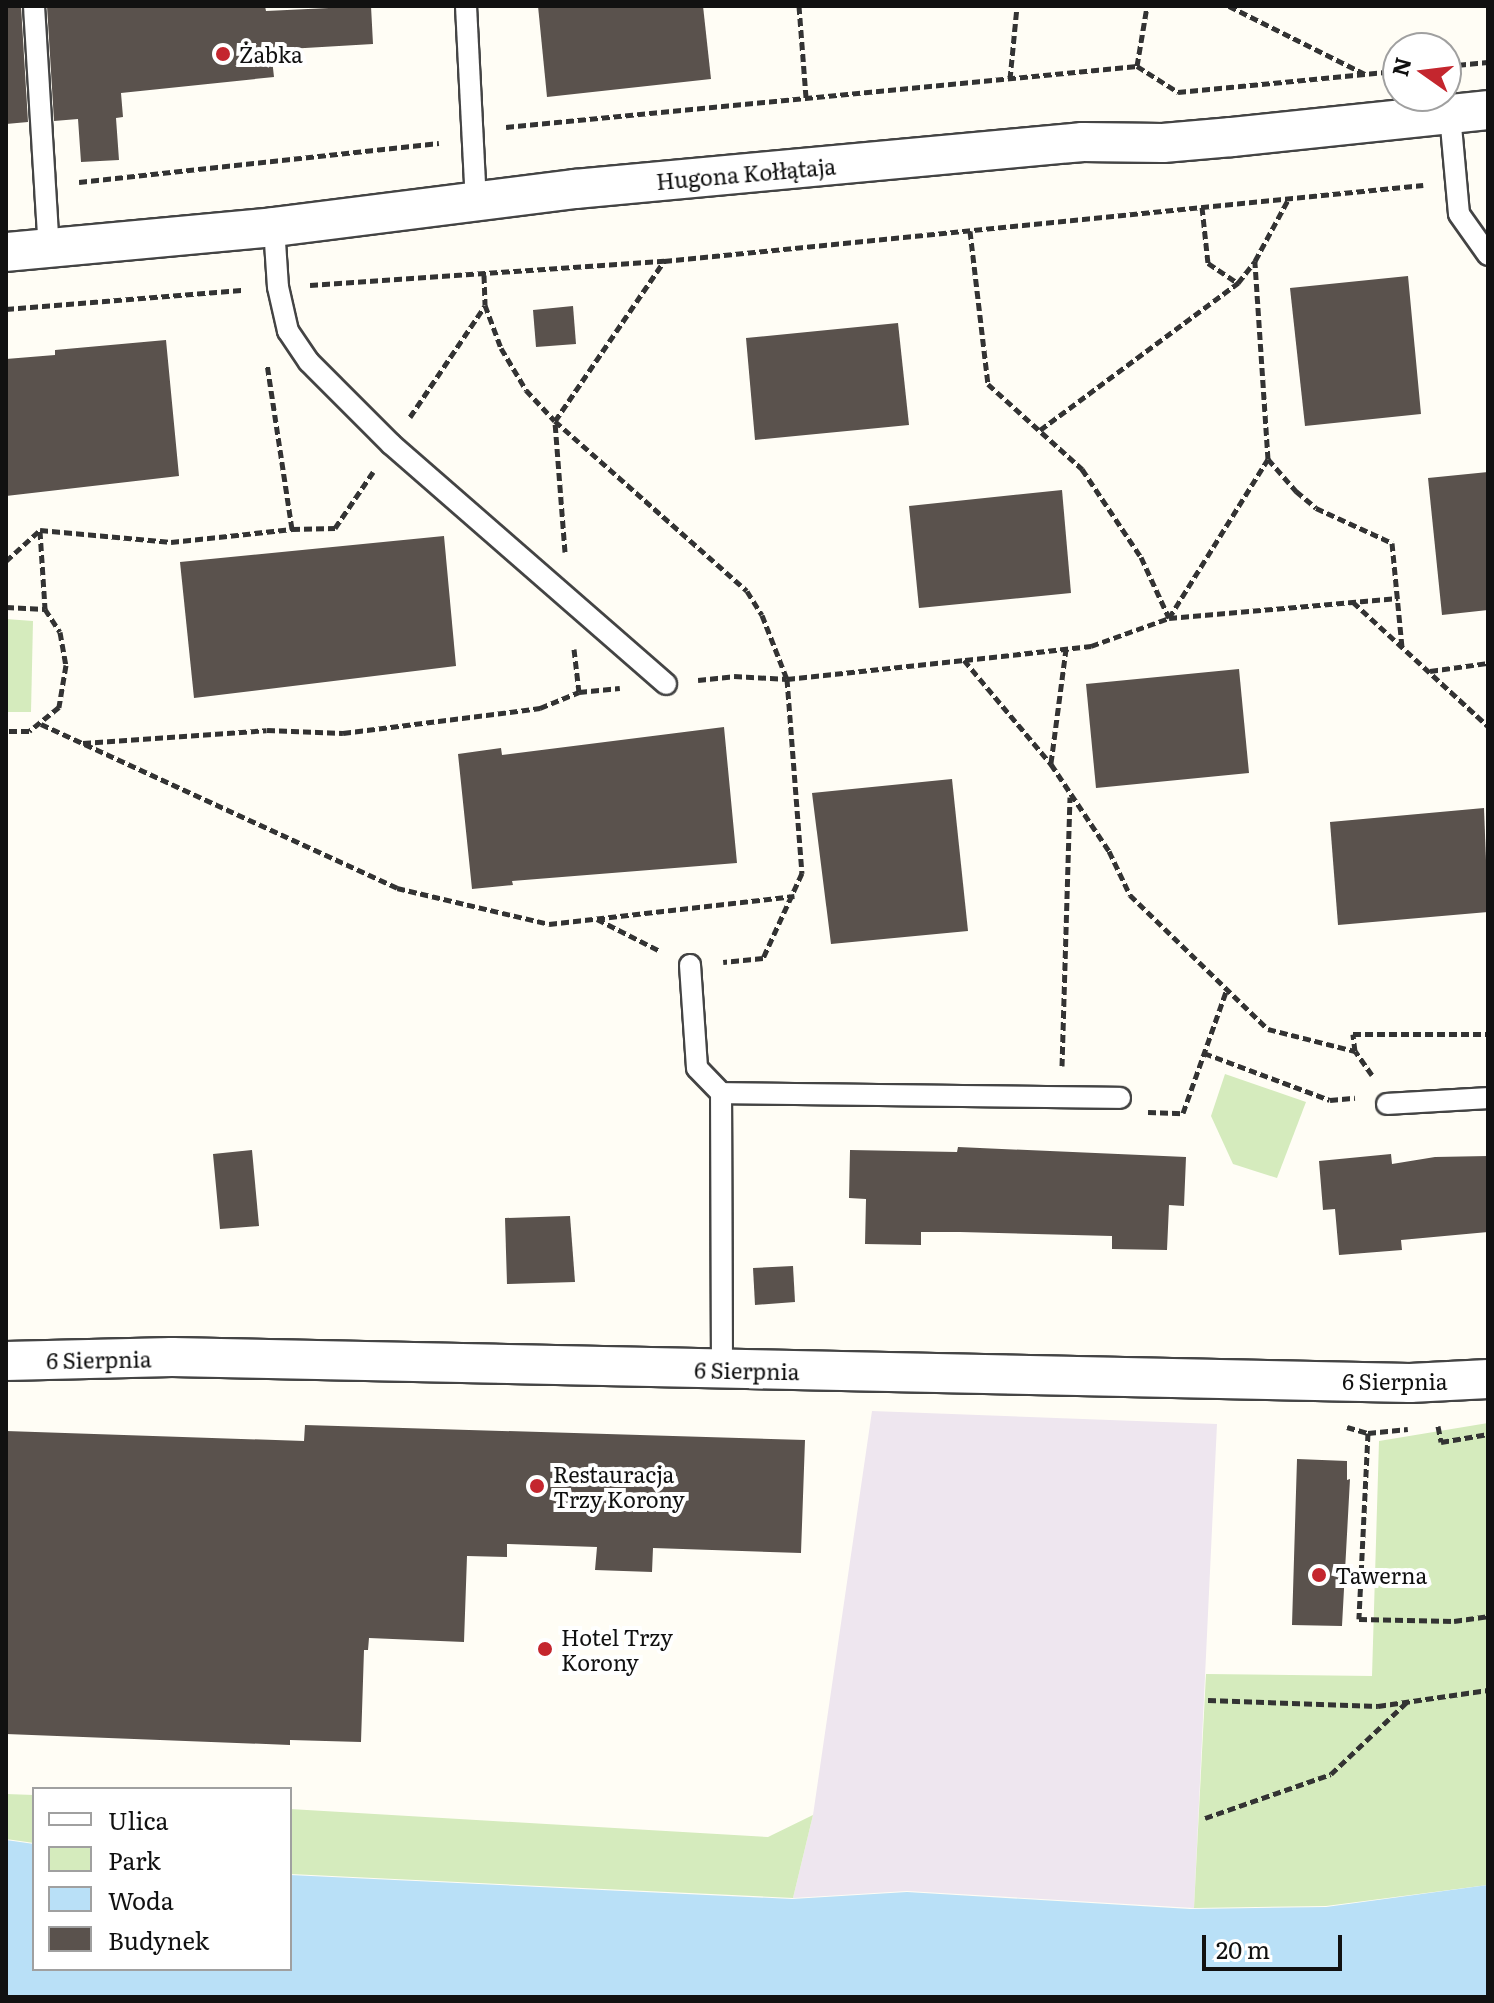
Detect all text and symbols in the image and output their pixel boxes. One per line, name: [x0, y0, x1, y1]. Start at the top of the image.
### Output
north arrow: [1382, 32, 1462, 112]
place label: Żabka: [239, 41, 303, 67]
marker: Żabka: [214, 45, 232, 63]
text: N: [1382, 54, 1418, 80]
street label: Hugona Kołłątaja: [655, 152, 837, 194]
street label: 6 Sierpnia: [46, 1345, 152, 1373]
street label: 6 Sierpnia: [694, 1356, 800, 1384]
street label: 6 Sierpnia: [1342, 1368, 1448, 1394]
place label: Restauracja Trzy Korony: [553, 1460, 685, 1512]
marker: Restauracja Trzy Korony: [528, 1477, 546, 1495]
place label: Tawerna: [1335, 1562, 1427, 1588]
marker: Tawerna: [1310, 1566, 1328, 1584]
place label: Hotel Trzy Korony: [561, 1623, 673, 1674]
marker: Hotel Trzy Korony: [536, 1640, 554, 1658]
legend: [32, 1787, 292, 1971]
text: Ulica: [108, 1802, 168, 1837]
text: Park: [108, 1842, 161, 1877]
text: Woda: [108, 1882, 174, 1917]
scale bar: [1206, 1919, 1346, 1969]
text: Budynek: [108, 1922, 209, 1957]
text: 20 m: [1216, 1931, 1270, 1966]

